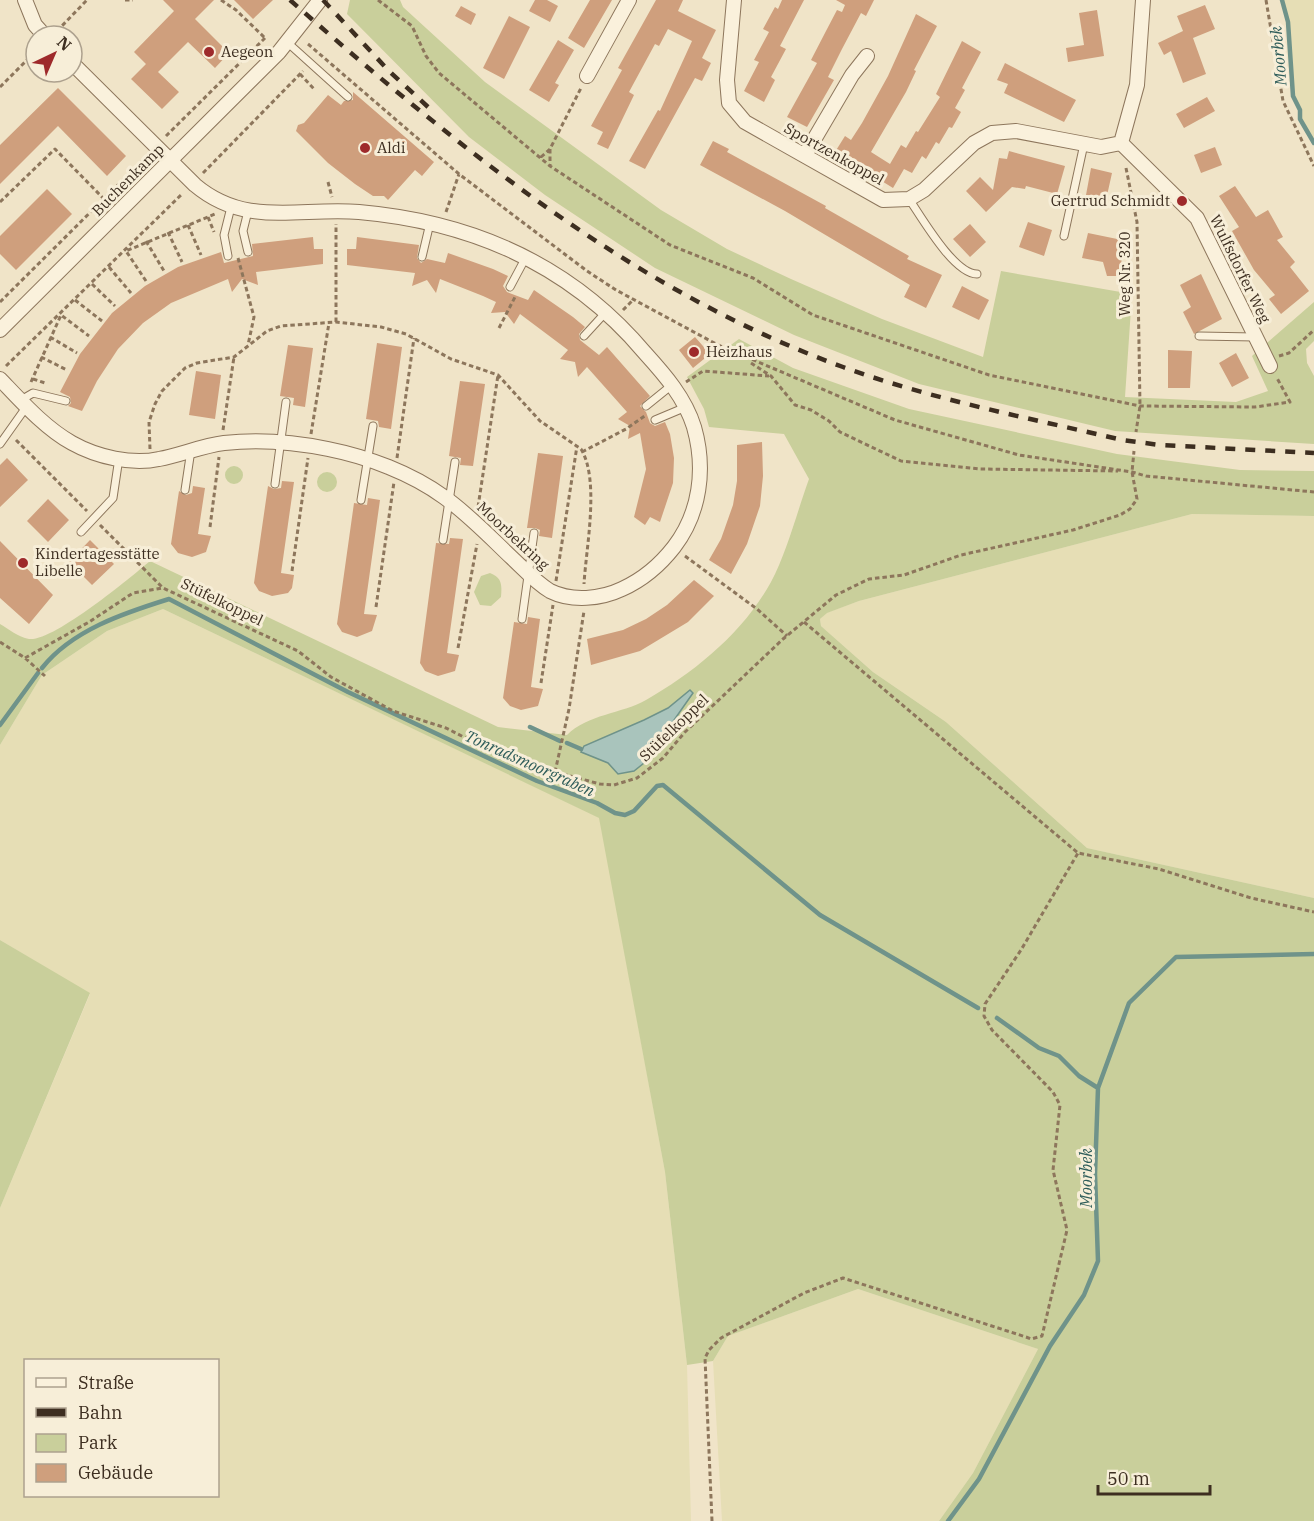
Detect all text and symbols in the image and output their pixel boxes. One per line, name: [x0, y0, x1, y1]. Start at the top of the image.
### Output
north arrow: [24, 24, 84, 84]
water label: Moorbek: [1265, 25, 1291, 88]
text: N: [53, 32, 76, 55]
place label: Aegeon: [221, 42, 274, 61]
marker: Aegeon: [202, 45, 216, 59]
street label: Sportzenkoppel: [781, 118, 888, 189]
place label: Aldi: [377, 138, 406, 157]
street label: Buchenkamp: [88, 140, 168, 220]
marker: Aldi: [358, 141, 372, 155]
place label: Gertrud Schmidt: [1051, 191, 1170, 210]
marker: Gertrud Schmidt: [1175, 194, 1189, 208]
street label: Wulfsdorfer Weg: [1206, 211, 1275, 326]
street label: Weg Nr. 320: [1115, 232, 1134, 316]
place label: Heizhaus: [706, 342, 772, 361]
marker: Heizhaus: [687, 345, 701, 359]
street label: Moorbekring: [473, 497, 553, 574]
place label: Kindertagesstätte Libelle: [35, 544, 160, 580]
marker: Kindertagesstätte Libelle: [16, 556, 30, 570]
street label: Stüfelkoppel: [178, 573, 266, 630]
street label: Stüfelkoppel: [635, 690, 712, 765]
water label: Tonradsmoorgraben: [462, 725, 598, 801]
water label: Moorbek: [1076, 1148, 1096, 1209]
legend: [24, 1359, 219, 1497]
text: Straße: [78, 1371, 134, 1394]
text: Bahn: [78, 1401, 123, 1424]
text: Park: [78, 1431, 118, 1454]
scale bar: [1098, 1458, 1210, 1496]
text: Gebäude: [78, 1461, 153, 1484]
text: 50 m: [1107, 1467, 1150, 1490]

